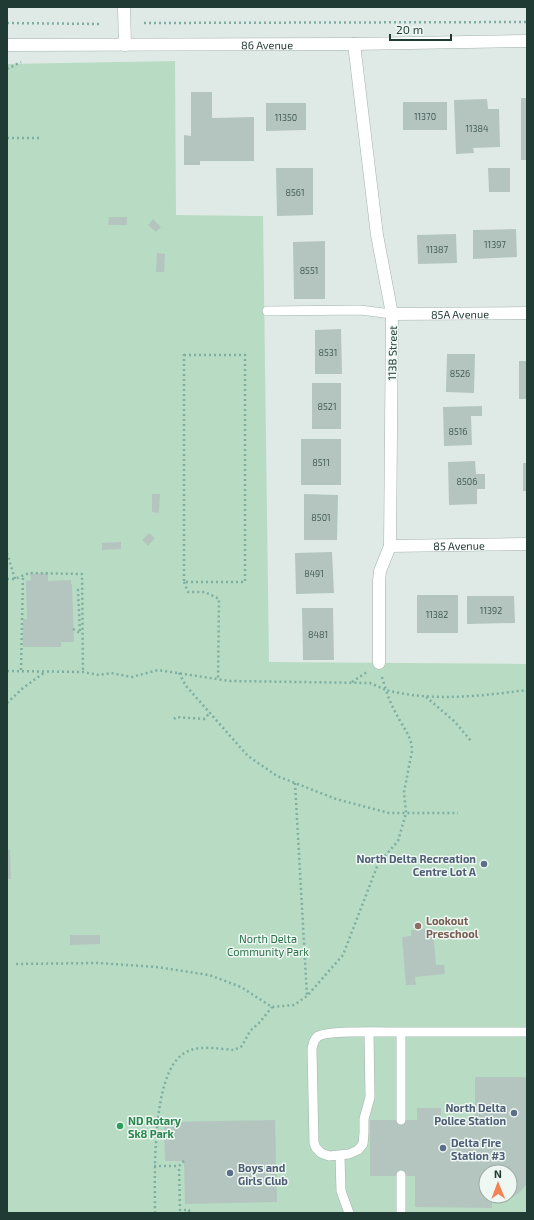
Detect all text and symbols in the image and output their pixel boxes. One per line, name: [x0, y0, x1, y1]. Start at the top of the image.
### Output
scale bar: [390, 16, 451, 42]
text: 20 m: [396, 22, 423, 36]
street label: 86 Avenue: [241, 38, 293, 51]
house number: 11370: [414, 111, 436, 122]
house number: 11350: [275, 112, 297, 123]
house number: 11384: [465, 123, 489, 134]
house number: 8561: [285, 187, 305, 198]
house number: 11397: [484, 239, 506, 250]
house number: 11387: [426, 244, 449, 255]
house number: 8551: [300, 265, 318, 276]
street label: 85A Avenue: [431, 307, 489, 320]
street label: 113B Street: [385, 326, 399, 380]
house number: 8531: [319, 347, 337, 358]
house number: 8526: [450, 368, 470, 379]
house number: 8521: [318, 401, 336, 412]
house number: 8516: [448, 426, 468, 437]
house number: 8511: [312, 457, 330, 468]
house number: 8506: [457, 476, 477, 487]
house number: 8501: [311, 512, 331, 523]
street label: 85 Avenue: [433, 538, 485, 552]
house number: 8491: [304, 568, 324, 579]
house number: 11392: [480, 605, 502, 616]
house number: 11382: [426, 609, 448, 620]
house number: 8481: [308, 629, 328, 640]
place label: North Delta Recreation Centre Lot A: [356, 852, 477, 878]
marker: North Delta Recreation Centre Lot A: [479, 859, 489, 869]
place label: Lookout Preschool: [426, 914, 479, 940]
marker: Lookout Preschool: [413, 921, 423, 931]
park label: North Delta Community Park: [227, 932, 309, 958]
place label: North Delta Police Station: [434, 1101, 506, 1127]
marker: North Delta Police Station: [509, 1108, 519, 1118]
place label: ND Rotary Sk8 Park: [128, 1114, 182, 1140]
marker: ND Rotary Sk8 Park: [115, 1121, 125, 1131]
place label: Delta Fire Station #3: [451, 1136, 505, 1162]
marker: Delta Fire Station #3: [438, 1143, 448, 1153]
place label: Boys and Girls Club: [238, 1161, 288, 1187]
north arrow: [478, 1164, 518, 1204]
text: N: [494, 1167, 502, 1180]
marker: Boys and Girls Club: [225, 1168, 235, 1178]

